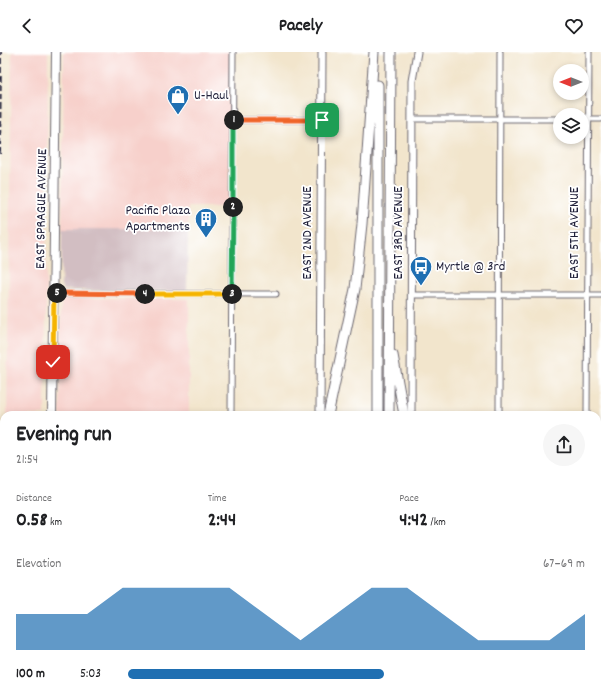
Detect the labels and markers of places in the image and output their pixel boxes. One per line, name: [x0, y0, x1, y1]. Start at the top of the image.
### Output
shop icon: U-Haul: [165, 83, 191, 116]
place label: U-Haul: [194, 86, 229, 106]
pin: [305, 103, 339, 137]
pin: 1: [224, 110, 244, 130]
pin: 2: [223, 197, 243, 217]
place label: Pacific Plaza Apartments: [125, 201, 190, 237]
building icon: Pacific Plaza Apartments: [193, 206, 219, 239]
bus stop icon: Myrtle @ 3rd: [408, 254, 434, 287]
place label: Myrtle @ 3rd: [436, 257, 505, 277]
pin: 5: [47, 283, 67, 303]
pin: 4: [135, 284, 155, 304]
pin: 3: [222, 284, 242, 304]
pin: [36, 345, 70, 379]

